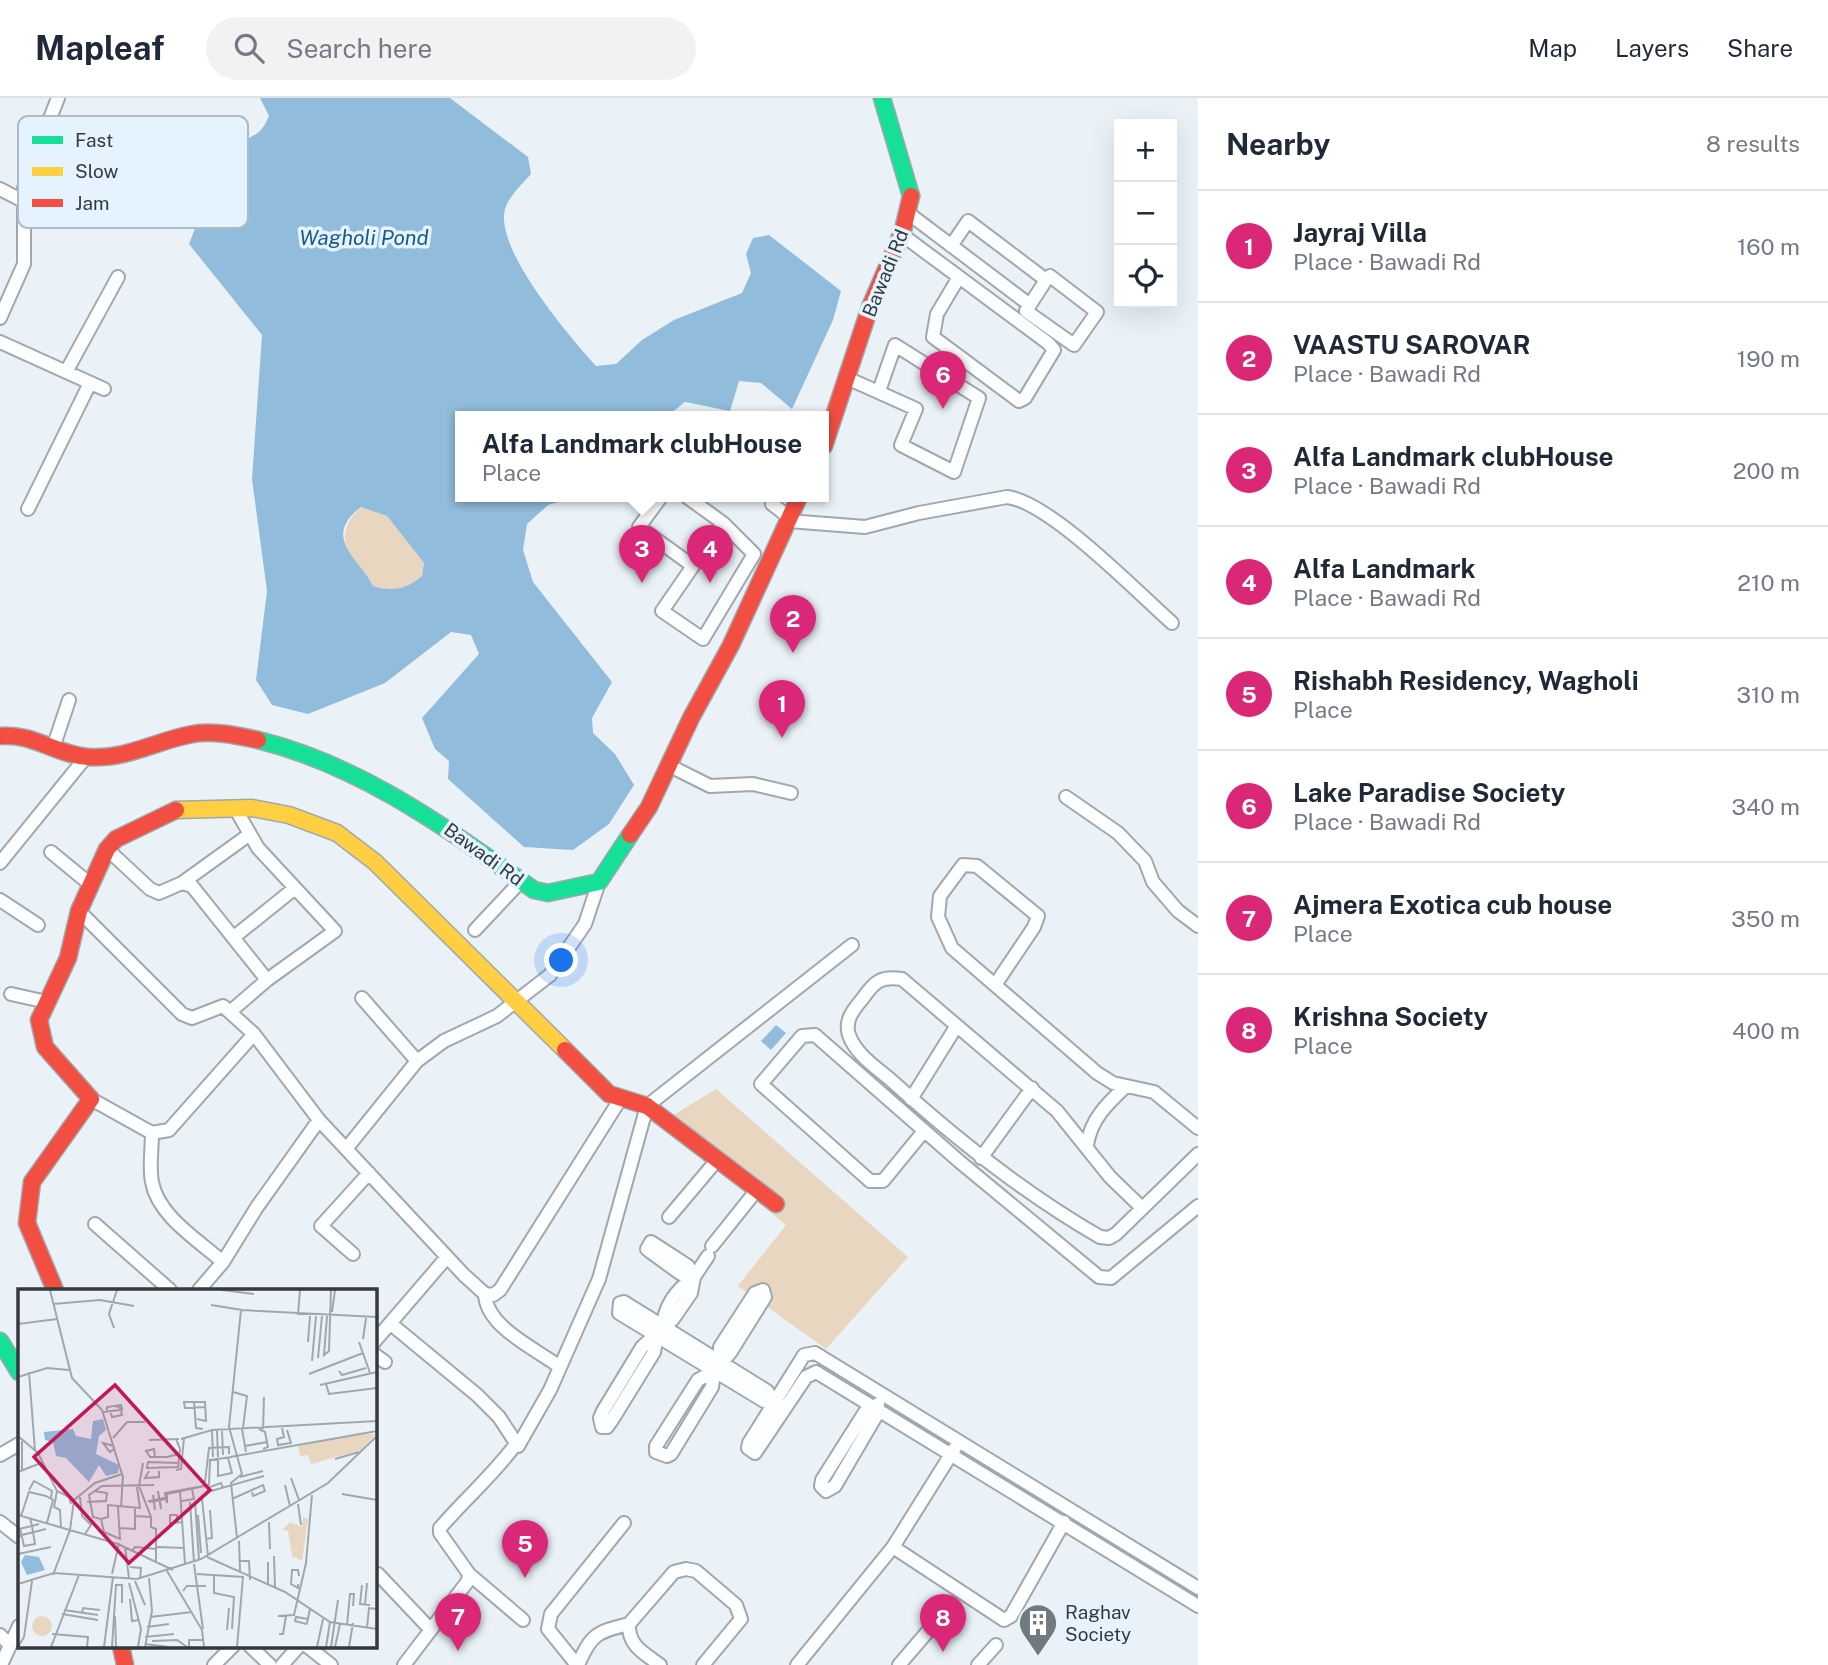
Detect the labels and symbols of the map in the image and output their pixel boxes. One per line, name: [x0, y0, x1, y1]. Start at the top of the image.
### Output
legend: [18, 116, 248, 228]
text: Fast: [75, 129, 113, 151]
text: Slow: [75, 160, 119, 182]
text: Jam: [75, 192, 109, 214]
water label: Wagholi Pond: [299, 225, 429, 250]
street label: Bawadi Rd: [857, 226, 913, 320]
pin: 6: [920, 351, 966, 409]
pin: 3: [619, 525, 665, 583]
pin: 4: [687, 525, 733, 583]
pin: 2: [770, 595, 816, 653]
pin: 1: [759, 680, 805, 738]
street label: Bawadi Rd: [440, 818, 528, 890]
your location: [544, 943, 578, 977]
inset map: [18, 1289, 376, 1648]
pin: 5: [502, 1520, 548, 1578]
pin: 7: [435, 1593, 481, 1651]
pin: 8: [920, 1594, 966, 1652]
place label: Raghav Society: [1065, 1601, 1131, 1645]
building icon: Raghav Society: [1017, 1602, 1059, 1657]

